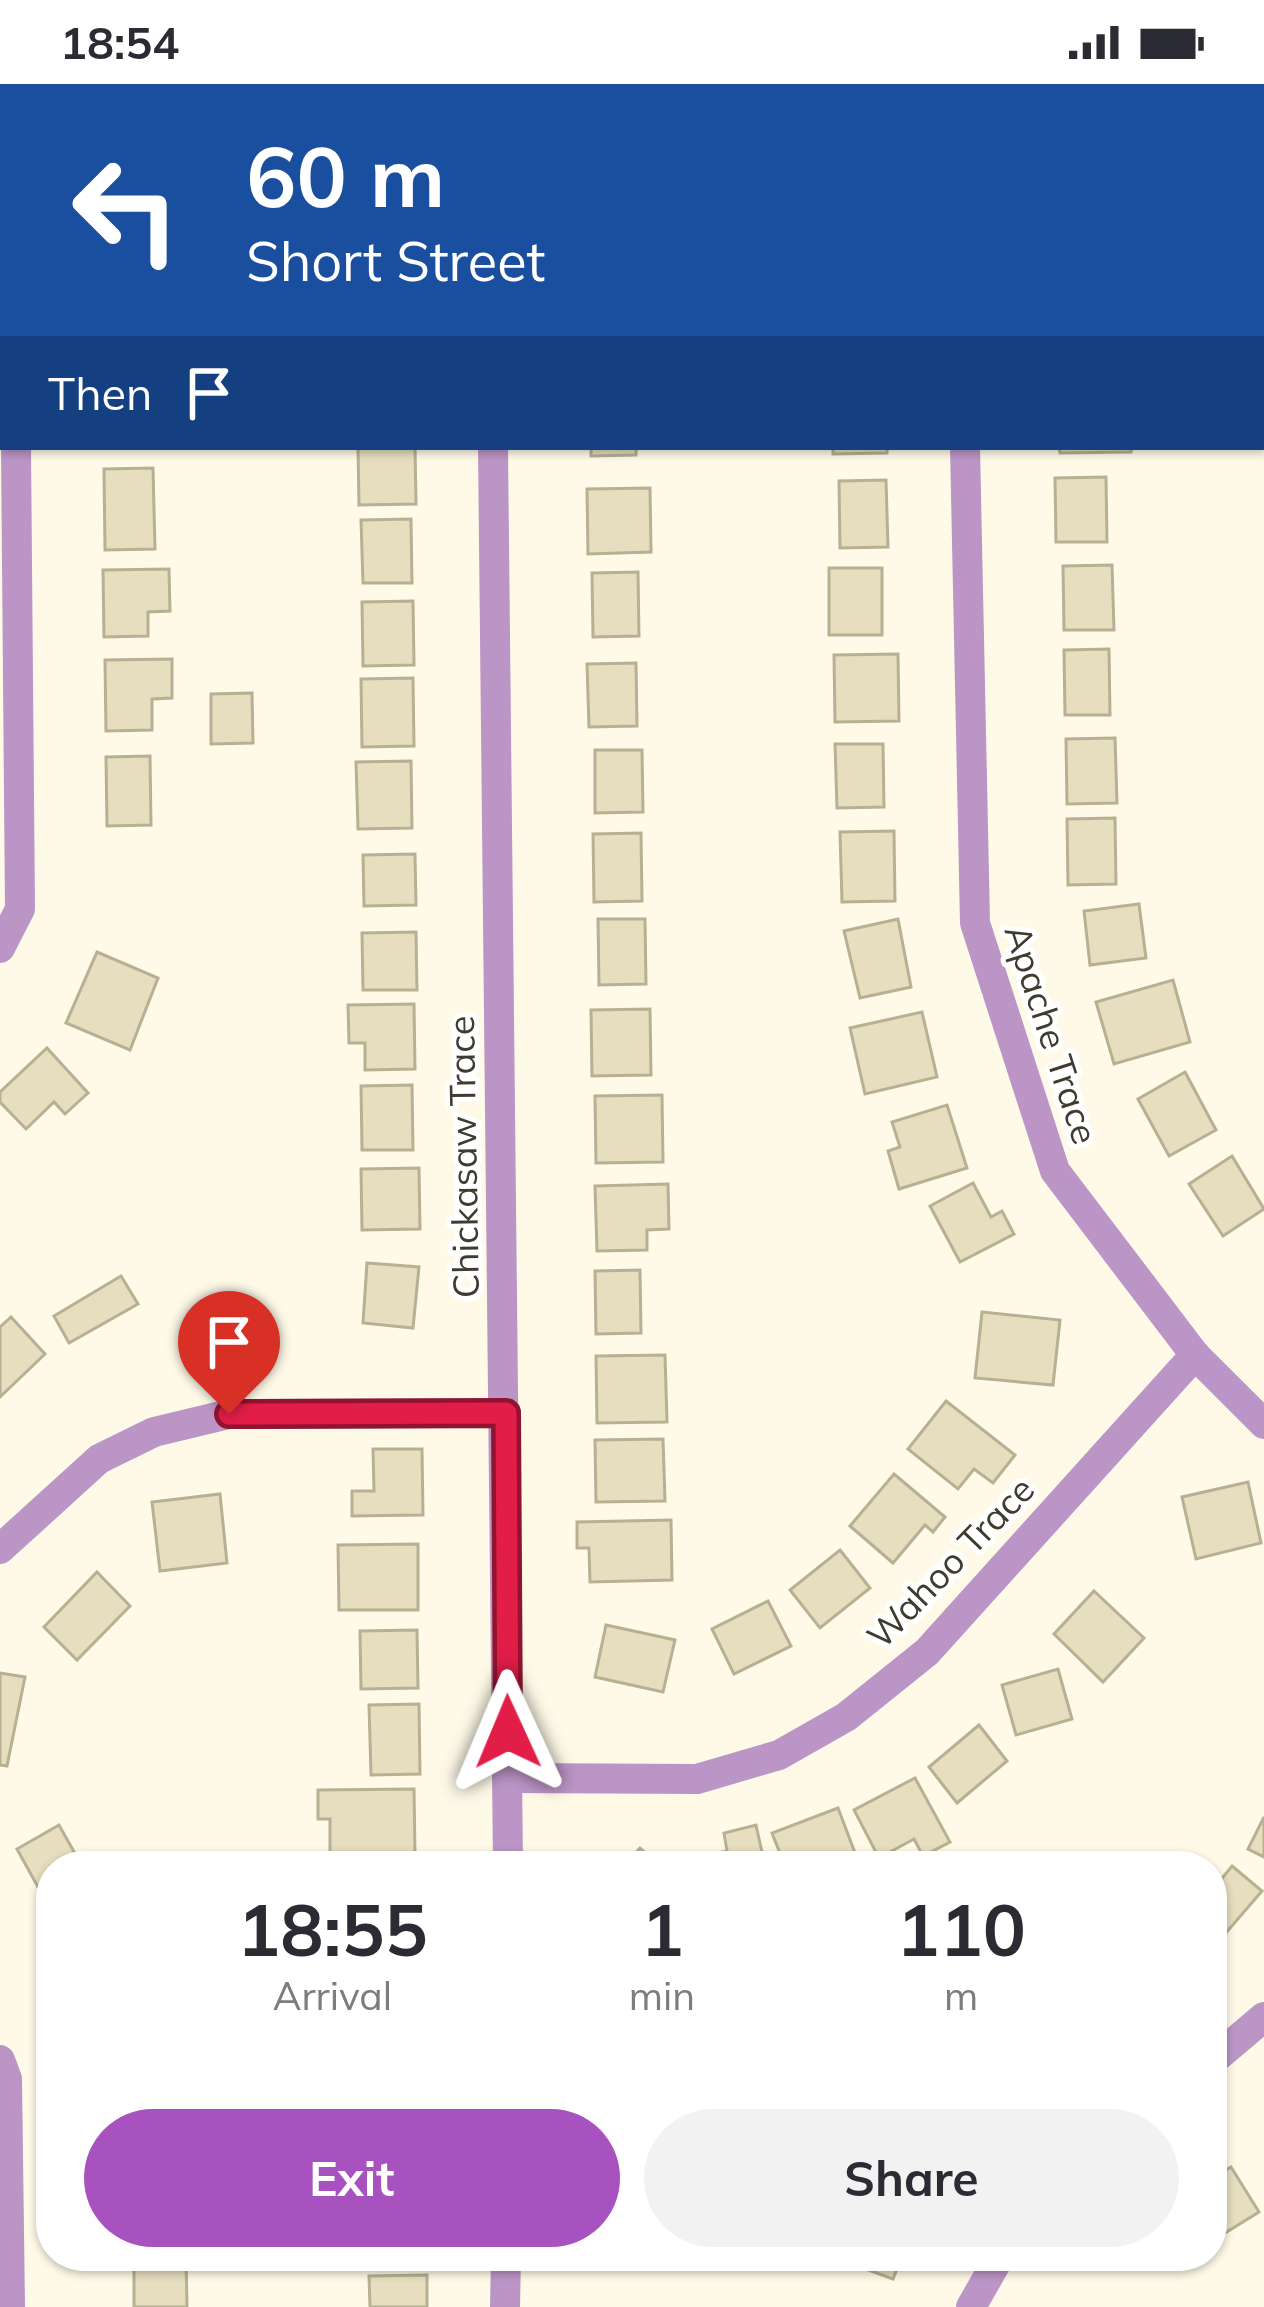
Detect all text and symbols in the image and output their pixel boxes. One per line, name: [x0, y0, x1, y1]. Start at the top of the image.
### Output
text: 18:54: [60, 14, 179, 70]
text: 60 m: [246, 123, 445, 228]
icon: left: [48, 132, 204, 288]
text: Short Street: [246, 227, 545, 295]
icon: arrive: [176, 360, 242, 426]
text: Then: [48, 365, 152, 421]
street label: Apache Trace: [995, 919, 1109, 1149]
street label: Chickasaw Trace: [438, 1015, 488, 1299]
pin: [178, 1291, 280, 1414]
icon: arrive: [196, 1309, 262, 1375]
street label: Wahoo Trace: [857, 1467, 1043, 1657]
position arrow: [445, 1669, 571, 1795]
text: 18:55: [237, 1884, 428, 1974]
text: 1: [640, 1884, 684, 1974]
text: 110: [896, 1884, 1026, 1974]
text: Arrival: [273, 1971, 392, 2020]
text: min: [629, 1971, 695, 2020]
text: m: [944, 1971, 978, 2020]
button: Exit: [84, 2109, 620, 2247]
button: Share: [644, 2109, 1179, 2247]

